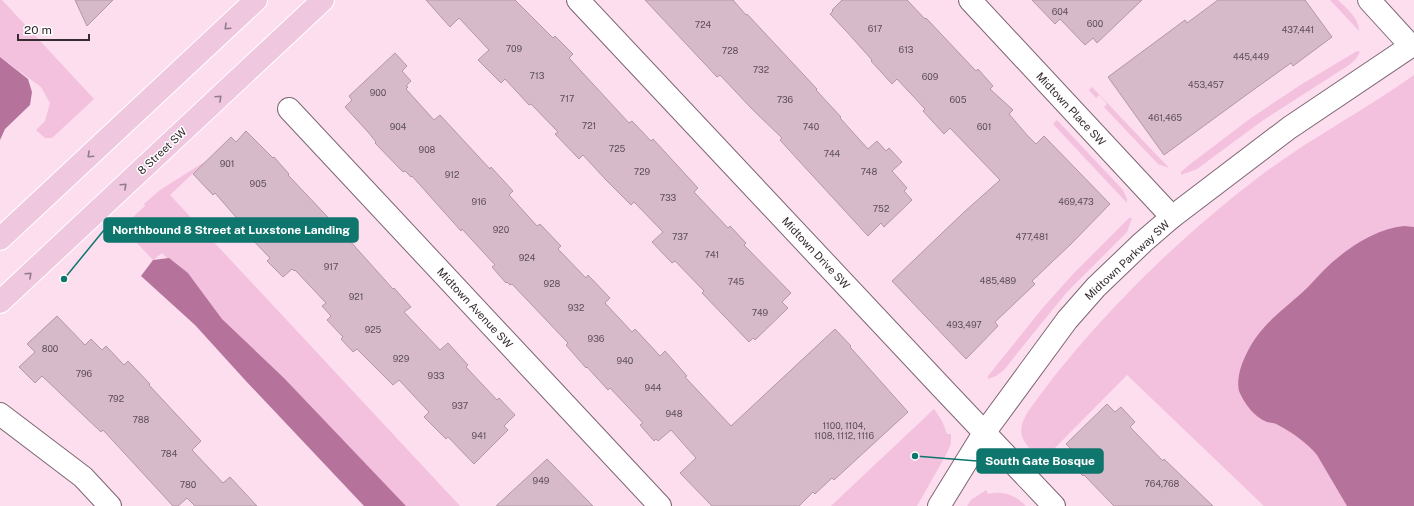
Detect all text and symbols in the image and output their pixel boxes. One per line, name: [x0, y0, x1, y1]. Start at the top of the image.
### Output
house number: 604: [1052, 6, 1069, 17]
scale bar: [18, 16, 89, 42]
house number: 600: [1087, 18, 1104, 29]
house number: 724: [695, 19, 712, 30]
one-way arrow: [224, 22, 232, 29]
text: 20 m: [24, 23, 52, 37]
house number: 617: [868, 23, 882, 34]
house number: 437,441: [1282, 24, 1314, 35]
house number: 709: [506, 43, 523, 54]
house number: 613: [899, 44, 914, 55]
house number: 728: [722, 45, 738, 56]
house number: 445,449: [1233, 51, 1269, 62]
house number: 732: [753, 64, 769, 75]
house number: 713: [530, 70, 545, 81]
street label: Midtown Place SW: [1034, 70, 1108, 148]
house number: 609: [922, 71, 939, 82]
house number: 453,457: [1188, 79, 1224, 90]
house number: 900: [370, 87, 387, 98]
house number: 717: [560, 93, 574, 104]
house number: 736: [777, 94, 794, 105]
house number: 605: [950, 94, 967, 105]
one-way arrow: [214, 95, 222, 102]
house number: 461,465: [1148, 112, 1182, 123]
house number: 721: [582, 120, 596, 131]
house number: 904: [390, 121, 407, 132]
house number: 740: [803, 121, 820, 132]
house number: 601: [977, 121, 991, 132]
street label: 8 Street SW: [135, 125, 189, 177]
house number: 725: [609, 143, 626, 154]
house number: 908: [419, 144, 436, 155]
house number: 744: [824, 148, 841, 159]
one-way arrow: [88, 150, 95, 157]
house number: 901: [220, 158, 234, 169]
house number: 729: [634, 166, 651, 177]
house number: 748: [861, 166, 877, 177]
house number: 912: [445, 169, 459, 180]
house number: 905: [250, 178, 267, 189]
one-way arrow: [119, 184, 126, 191]
house number: 733: [660, 192, 677, 203]
house number: 916: [472, 196, 487, 207]
house number: 469,473: [1058, 196, 1094, 207]
house number: 752: [873, 203, 889, 214]
street label: Midtown Drive SW: [780, 215, 853, 292]
street label: Midtown Parkway SW: [1082, 217, 1172, 302]
callout: Northbound 8 Street at Luxstone Landing: [104, 218, 358, 242]
text: Northbound 8 Street at Luxstone Landing: [112, 223, 350, 237]
house number: 920: [493, 224, 510, 235]
house number: 737: [672, 231, 688, 242]
house number: 477,481: [1016, 231, 1048, 242]
house number: 741: [705, 249, 719, 260]
house number: 924: [519, 252, 536, 263]
house number: 917: [324, 261, 338, 272]
street label: Midtown Avenue SW: [435, 266, 516, 351]
one-way arrow: [24, 273, 31, 280]
house number: 485,489: [980, 275, 1017, 286]
house number: 745: [728, 276, 744, 287]
house number: 928: [544, 278, 561, 289]
house number: 921: [349, 291, 363, 302]
house number: 932: [568, 302, 584, 313]
house number: 749: [752, 307, 769, 318]
house number: 493,497: [946, 319, 982, 330]
house number: 925: [365, 324, 382, 335]
house number: 936: [588, 333, 605, 344]
house number: 800: [42, 343, 59, 354]
house number: 929: [393, 353, 410, 364]
house number: 940: [617, 355, 634, 366]
house number: 796: [76, 368, 93, 379]
house number: 933: [428, 370, 445, 381]
house number: 944: [645, 382, 662, 393]
house number: 792: [108, 393, 124, 404]
house number: 937: [452, 400, 468, 411]
house number: 948: [665, 408, 683, 419]
house number: 788: [133, 414, 150, 425]
house number: 1100, 1104, 1108, 1112, 1116: [814, 420, 874, 441]
house number: 941: [472, 430, 486, 441]
house number: 784: [161, 448, 178, 459]
callout: South Gate Bosque: [977, 449, 1103, 473]
text: South Gate Bosque: [985, 454, 1095, 468]
house number: 949: [533, 475, 550, 486]
house number: 764,768: [1145, 478, 1180, 489]
house number: 780: [180, 479, 197, 490]

